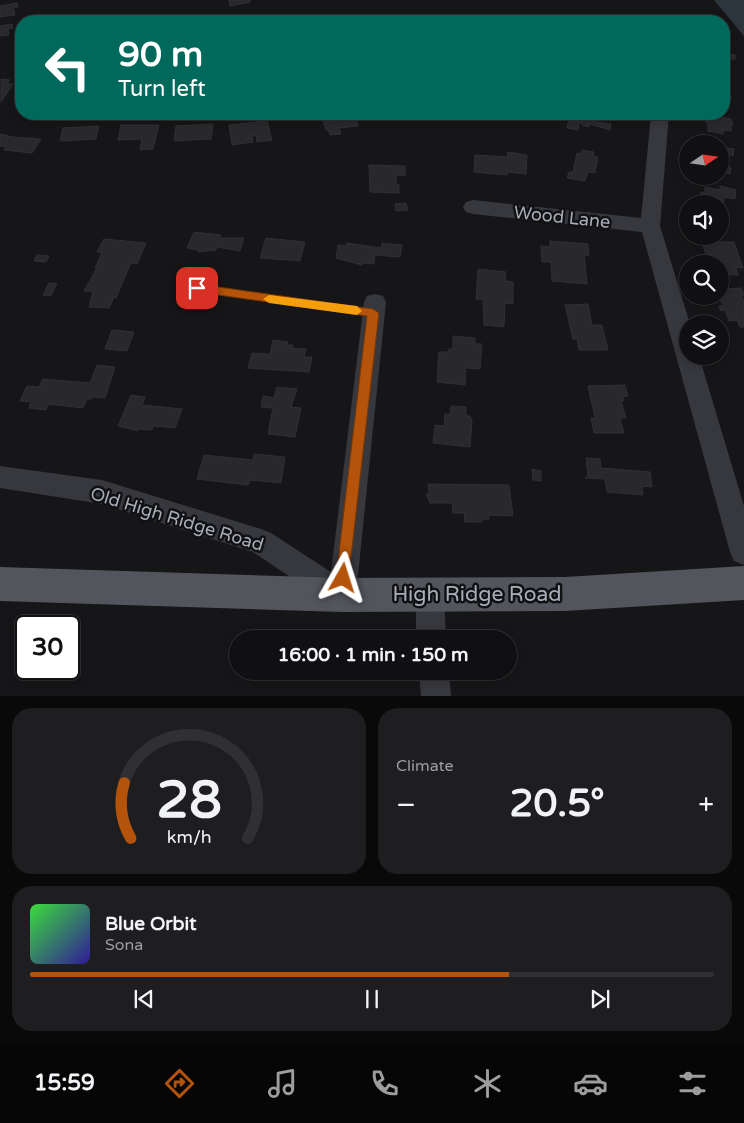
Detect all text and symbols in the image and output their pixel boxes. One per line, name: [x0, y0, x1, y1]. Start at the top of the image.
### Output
text: 90 m: [118, 34, 203, 76]
icon: left: [35, 35, 100, 100]
text: Turn left: [118, 76, 206, 102]
north arrow: [679, 135, 729, 185]
map controls: [679, 135, 729, 365]
button: sound: [679, 195, 729, 245]
street label: Wood Lane: [513, 201, 611, 233]
button: search: [679, 255, 729, 305]
pin: [176, 267, 218, 309]
icon: arrive: [183, 274, 211, 302]
button: layers: [679, 315, 729, 365]
street label: Old High Ridge Road: [88, 482, 266, 556]
position arrow: [316, 551, 368, 603]
street label: High Ridge Road: [392, 582, 562, 607]
speed limit sign: 30: [15, 615, 80, 680]
text: 16:00 · 1 min · 150 m: [277, 644, 469, 666]
text: Climate: [396, 756, 454, 776]
text: 28: [156, 769, 222, 832]
text: 20.5°: [510, 781, 605, 827]
text: −: [396, 788, 416, 822]
text: +: [698, 788, 714, 822]
text: km/h: [167, 827, 211, 848]
text: Blue Orbit: [105, 913, 197, 935]
text: Sona: [105, 935, 143, 955]
icon: previous: [130, 985, 158, 1013]
icon: pause: [358, 985, 386, 1013]
icon: next: [586, 985, 614, 1013]
icon: directions: [162, 1066, 197, 1101]
icon: music: [265, 1066, 300, 1101]
icon: phone: [367, 1066, 402, 1101]
icon: climate: [470, 1066, 505, 1101]
icon: car: [573, 1066, 608, 1101]
icon: filters: [675, 1066, 710, 1101]
text: 15:59: [34, 1070, 95, 1096]

